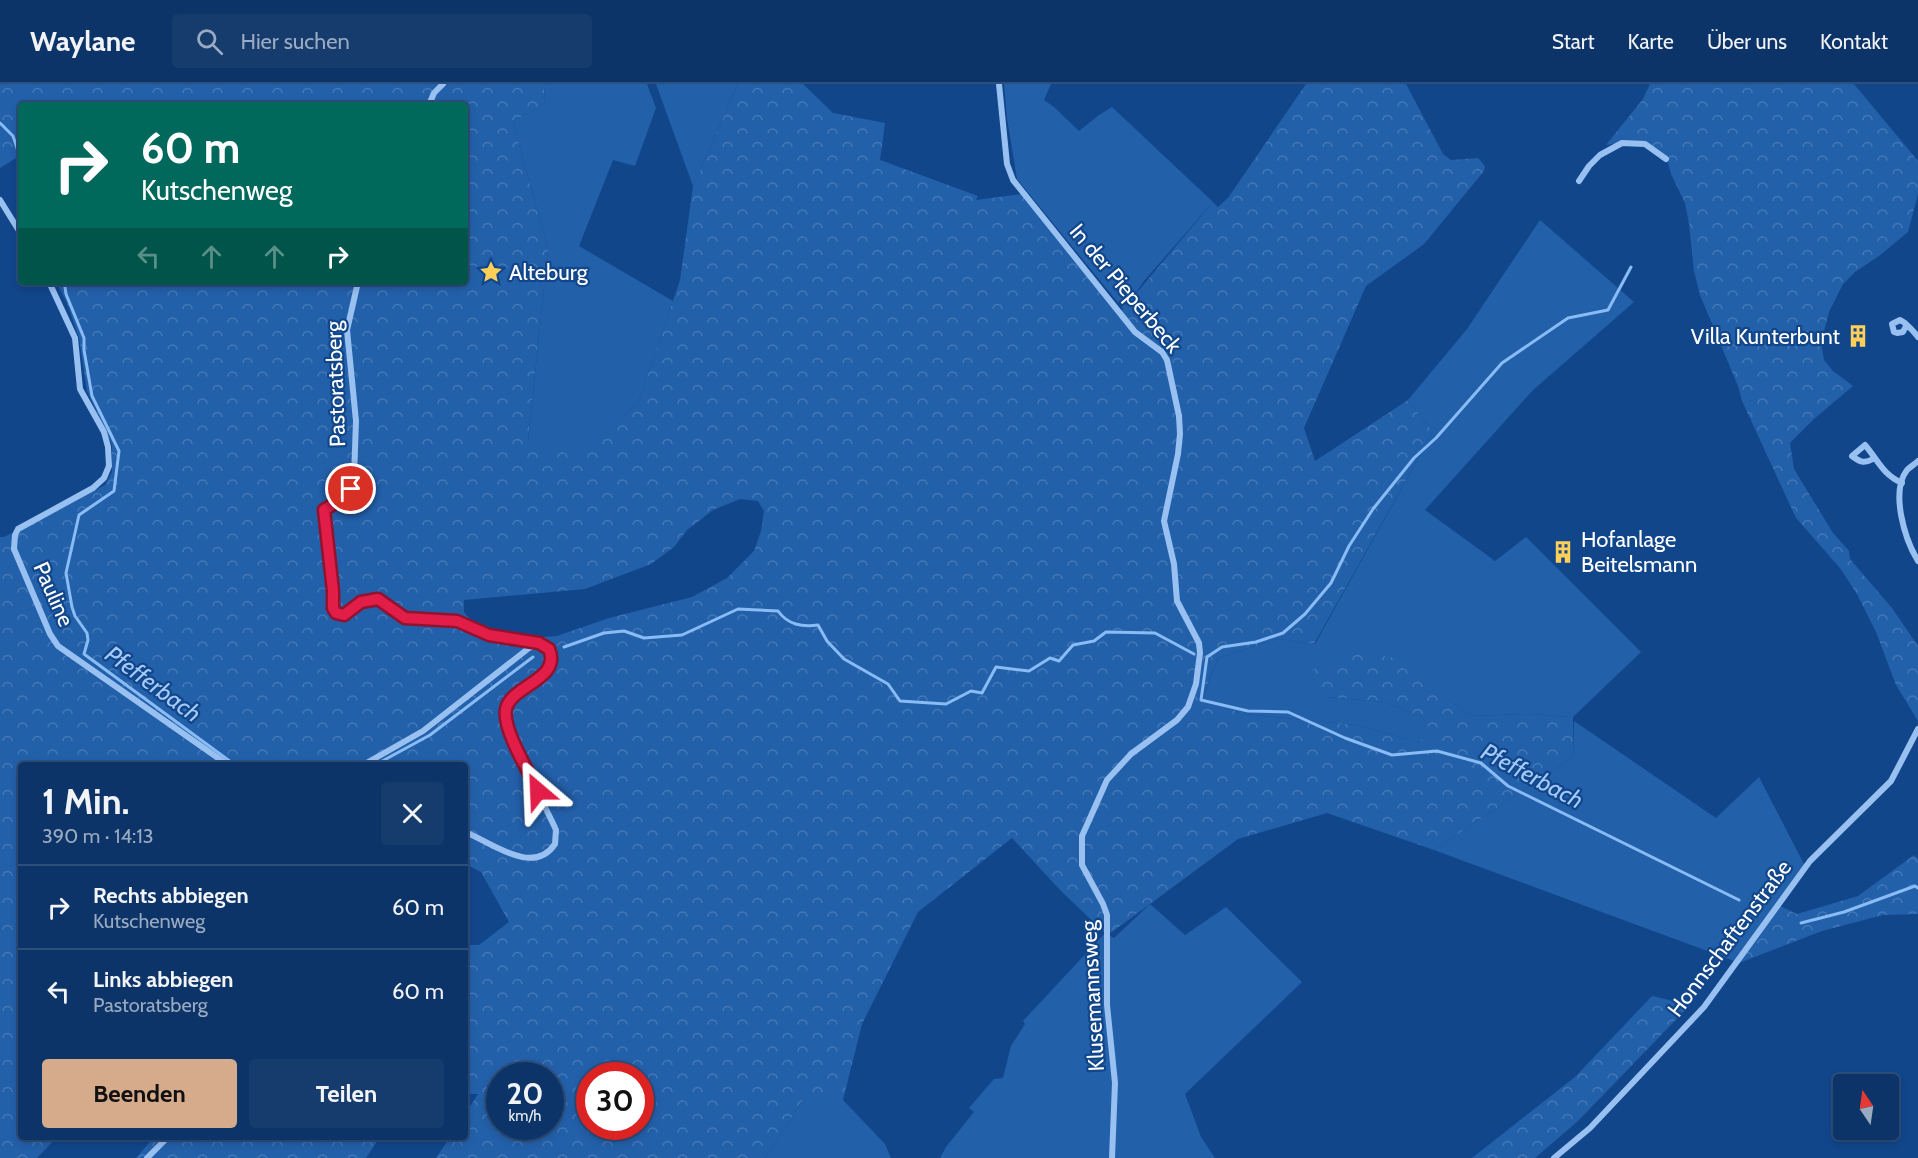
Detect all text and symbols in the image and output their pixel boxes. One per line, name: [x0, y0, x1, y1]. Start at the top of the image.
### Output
search box: [172, 14, 592, 68]
text: Waylane: [30, 24, 136, 58]
icon: search: [193, 25, 226, 58]
text: Hier suchen: [241, 28, 350, 55]
text: Start: [1552, 29, 1595, 54]
text: Karte: [1628, 29, 1674, 54]
text: Über uns: [1707, 29, 1787, 54]
text: Kontakt: [1820, 29, 1888, 54]
text: 60 m: [141, 122, 240, 174]
icon: right: [42, 126, 120, 204]
text: Kutschenweg: [141, 174, 292, 207]
street label: In der Pieperbeck: [1064, 218, 1188, 358]
icon: left: [132, 240, 165, 273]
icon: ahead: [195, 240, 228, 273]
icon: ahead: [258, 240, 291, 273]
icon: right: [321, 240, 354, 273]
place icon: Alteburg: [478, 259, 504, 285]
place label: Alteburg: [509, 259, 589, 286]
street label: Pastoratsberg: [320, 319, 351, 448]
place label: Villa Kunterbunt: [1691, 323, 1841, 350]
building icon: Villa Kunterbunt: [1845, 323, 1871, 349]
pin: [325, 463, 376, 514]
icon: arrive: [334, 472, 367, 505]
place label: Hofanlage Beitelsmann: [1581, 526, 1697, 578]
building icon: Hofanlage Beitelsmann: [1550, 539, 1576, 565]
street label: Pauline: [27, 558, 80, 631]
water label: Pfefferbach: [100, 639, 207, 728]
water label: Pfefferbach: [1476, 737, 1588, 814]
position arrow: [506, 759, 570, 823]
text: 1 Min.: [42, 779, 130, 823]
button: close: [381, 782, 444, 845]
text: 390 m · 14:13: [42, 824, 154, 848]
street label: Honnschaftenstraße: [1662, 855, 1797, 1022]
text: Rechts abbiegen: [93, 882, 249, 909]
icon: right: [42, 891, 75, 924]
text: 60 m: [392, 894, 444, 921]
text: Kutschenweg: [93, 909, 205, 933]
street label: Klusemannsweg: [1075, 919, 1110, 1072]
text: Links abbiegen: [93, 966, 233, 993]
icon: left: [42, 975, 75, 1008]
text: 60 m: [392, 978, 444, 1005]
text: Pastoratsberg: [93, 993, 208, 1017]
button: Beenden: [42, 1059, 237, 1128]
button: Teilen: [249, 1059, 444, 1128]
speed limit sign: 30: [576, 1062, 654, 1140]
north arrow: [1833, 1074, 1899, 1140]
map controls: [1833, 1074, 1899, 1140]
text: 20: [506, 1075, 544, 1112]
text: km/h: [509, 1107, 541, 1125]

